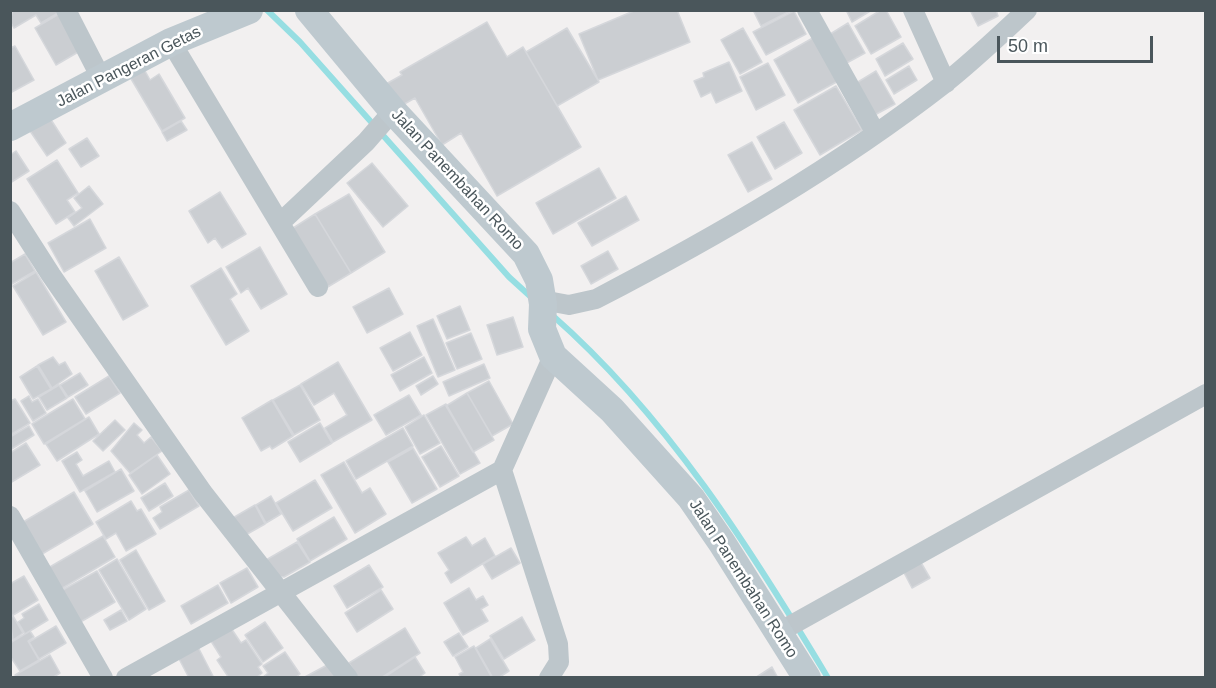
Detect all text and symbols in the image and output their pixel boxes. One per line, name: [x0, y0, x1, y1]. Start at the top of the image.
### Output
street label: Jalan Pangeran Getas: [54, 22, 204, 112]
scale bar: [1000, 24, 1156, 62]
text: 50 m: [1008, 36, 1048, 56]
street label: Jalan Panembahan Romo: [387, 106, 527, 254]
street label: Jalan Panembahan Romo: [685, 496, 801, 662]

